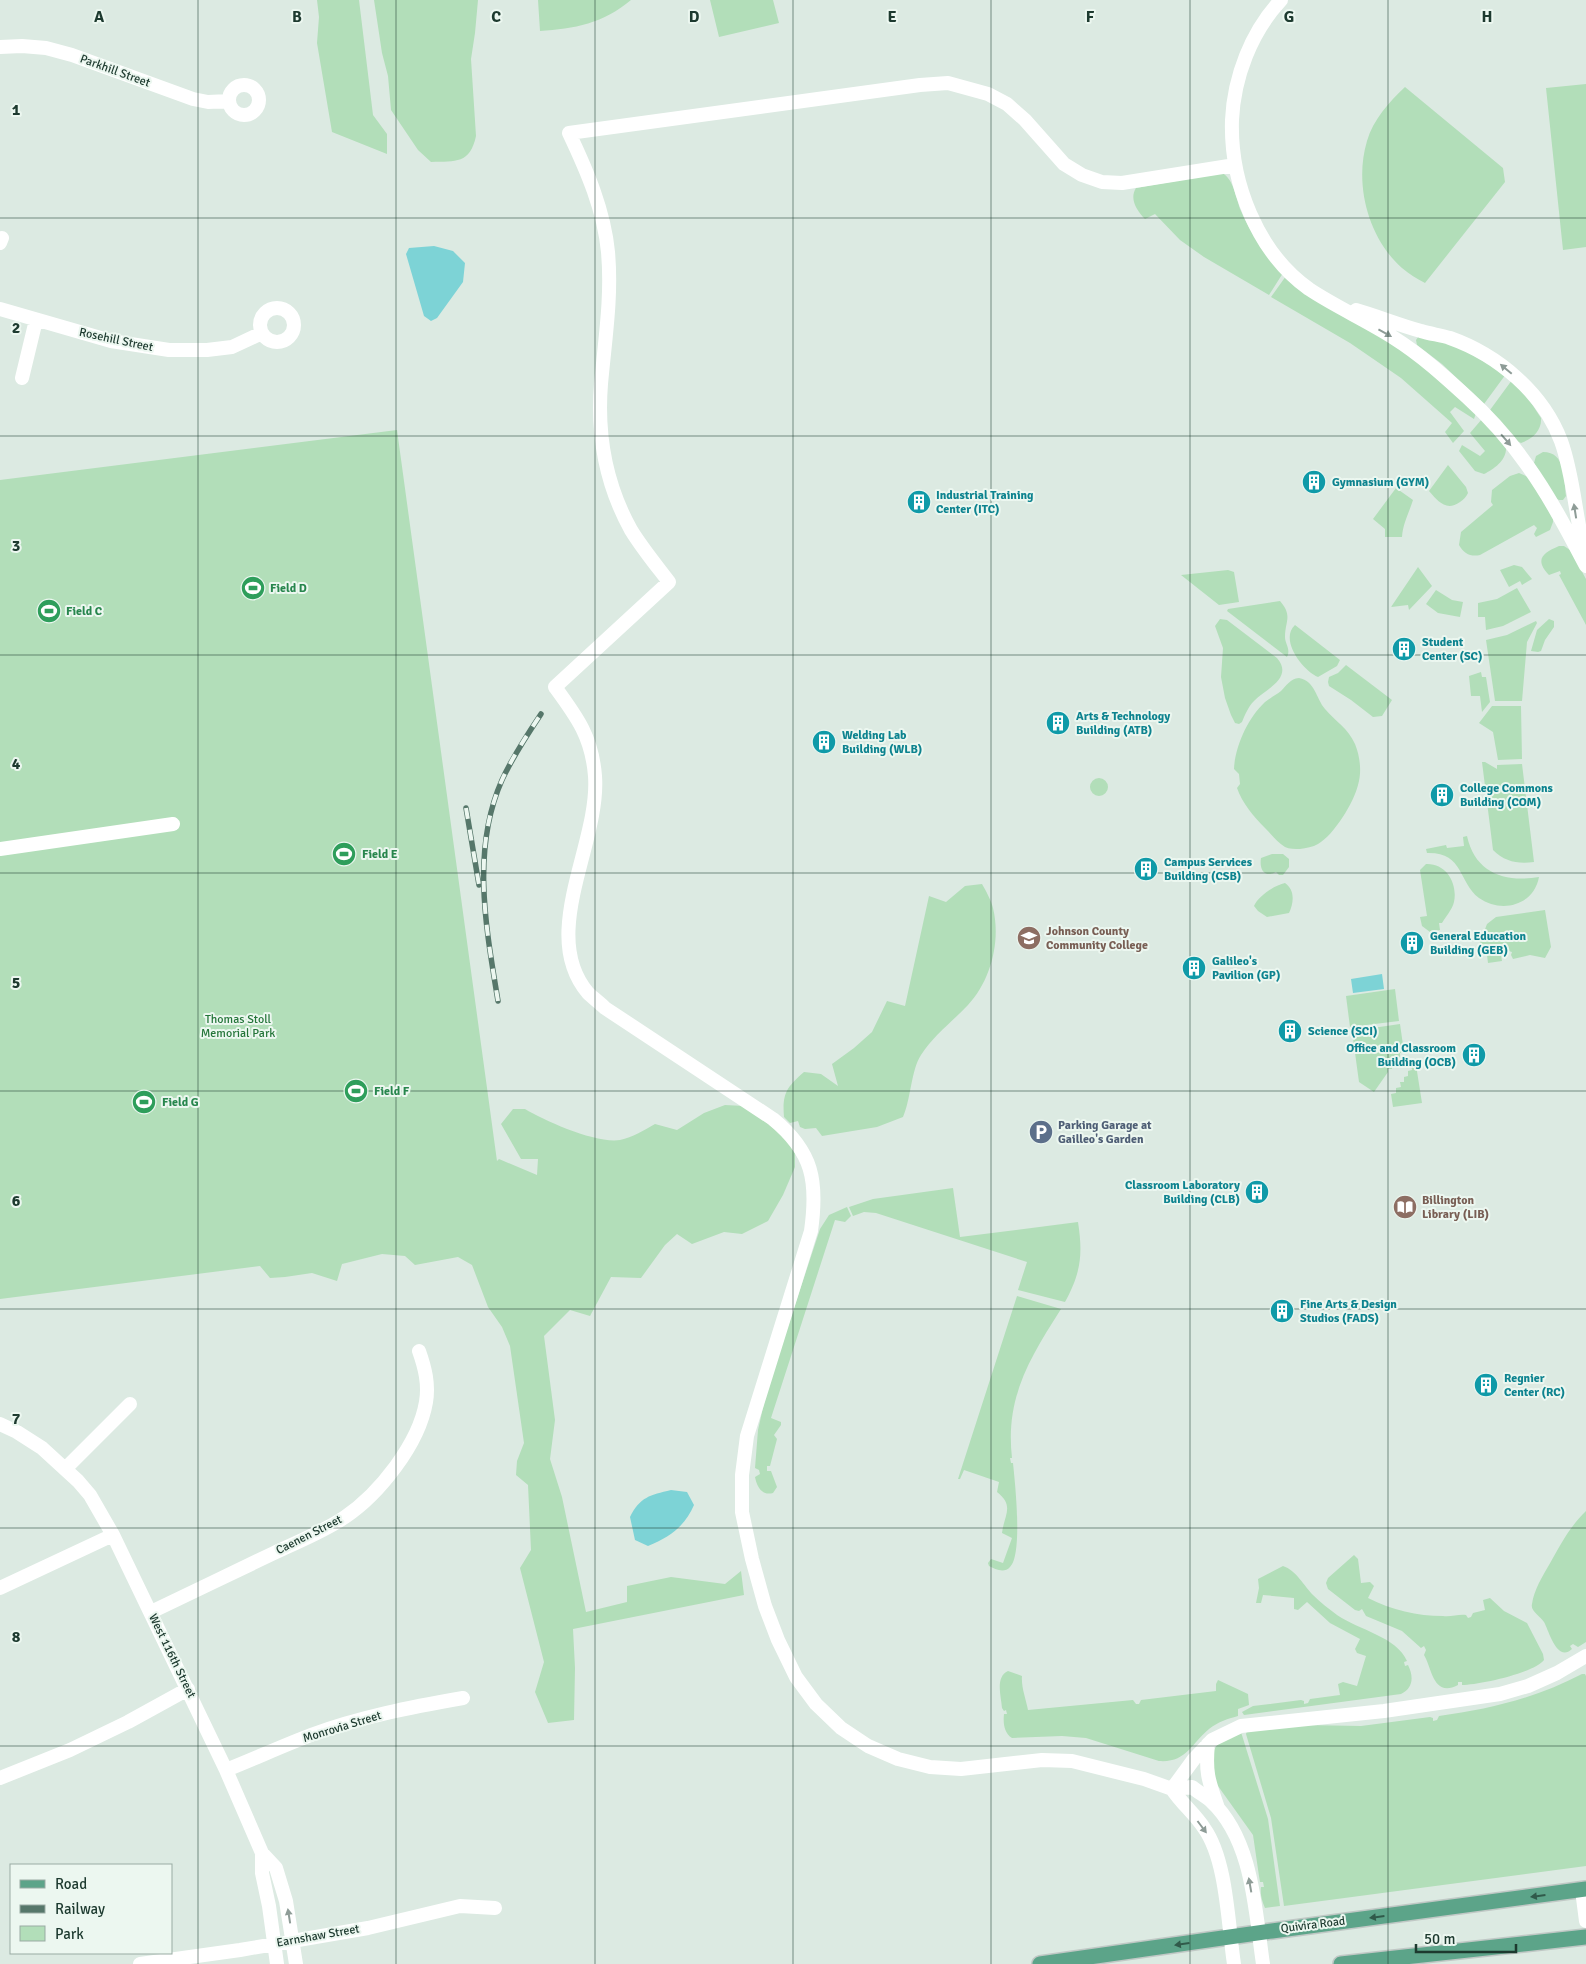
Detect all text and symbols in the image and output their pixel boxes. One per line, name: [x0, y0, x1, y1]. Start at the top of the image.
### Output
text: A: [94, 7, 105, 27]
text: B: [292, 7, 302, 27]
text: C: [491, 7, 501, 27]
text: D: [689, 7, 700, 27]
text: E: [887, 7, 897, 27]
text: F: [1086, 7, 1095, 27]
text: G: [1284, 7, 1294, 27]
text: H: [1482, 7, 1492, 27]
street label: Parkhill Street: [78, 51, 152, 91]
text: 1: [12, 100, 21, 120]
text: 2: [12, 318, 20, 338]
street label: Rosehill Street: [78, 325, 154, 355]
one-way arrow: [1378, 329, 1393, 337]
one-way arrow: [1501, 363, 1513, 375]
one-way arrow: [1501, 434, 1512, 447]
building icon: Gymnasium (GYM): [1301, 469, 1327, 495]
place label: Gymnasium (GYM): [1332, 475, 1429, 490]
place label: Industrial Training Center (ITC): [936, 488, 1034, 517]
building icon: Industrial Training Center (ITC): [906, 489, 932, 515]
one-way arrow: [1571, 502, 1579, 518]
text: 3: [12, 536, 20, 556]
sports icon: Field D: [240, 575, 266, 601]
place label: Field D: [270, 581, 307, 596]
sports icon: Field C: [36, 598, 62, 624]
place label: Field C: [66, 604, 103, 619]
place label: Student Center (SC): [1422, 635, 1482, 664]
building icon: Student Center (SC): [1391, 636, 1417, 662]
place label: Arts & Technology Building (ATB): [1076, 709, 1170, 738]
building icon: Arts & Technology Building (ATB): [1045, 710, 1071, 736]
place label: Welding Lab Building (WLB): [842, 728, 922, 757]
building icon: Welding Lab Building (WLB): [811, 729, 837, 755]
text: 4: [12, 754, 21, 774]
place label: College Commons Building (COM): [1460, 781, 1554, 810]
building icon: College Commons Building (COM): [1429, 782, 1455, 808]
sports icon: Field E: [331, 841, 357, 867]
place label: Field E: [362, 847, 398, 862]
place label: Campus Services Building (CSB): [1164, 855, 1253, 884]
building icon: Campus Services Building (CSB): [1133, 856, 1159, 882]
place label: Johnson County Community College: [1046, 924, 1148, 953]
school or university icon: Johnson County Community College: [1016, 925, 1042, 951]
place label: General Education Building (GEB): [1430, 929, 1526, 958]
building icon: General Education Building (GEB): [1399, 930, 1425, 956]
place label: Galileo's Pavilion (GP): [1212, 954, 1280, 983]
building icon: Galileo's Pavilion (GP): [1181, 955, 1207, 981]
text: 5: [12, 973, 20, 993]
park label: Thomas Stoll Memorial Park: [201, 1012, 275, 1041]
building icon: Science (SCI): [1277, 1018, 1303, 1044]
place label: Science (SCI): [1308, 1024, 1377, 1039]
place label: Office and Classroom Building (OCB): [1346, 1041, 1456, 1070]
building icon: Office and Classroom Building (OCB): [1461, 1042, 1487, 1068]
sports icon: Field F: [343, 1078, 369, 1104]
place label: Field F: [374, 1084, 410, 1099]
sports icon: Field G: [131, 1089, 157, 1115]
place label: Field G: [162, 1095, 199, 1110]
place label: Parking Garage at Gailleo's Garden: [1058, 1118, 1152, 1147]
parking icon: Parking Garage at Gailleo's Garden: [1028, 1119, 1054, 1145]
place label: Classroom Laboratory Building (CLB): [1125, 1178, 1240, 1207]
building icon: Classroom Laboratory Building (CLB): [1244, 1179, 1270, 1205]
text: 6: [12, 1191, 21, 1211]
place label: Billington Library (LIB): [1422, 1193, 1489, 1222]
library icon: Billington Library (LIB): [1392, 1194, 1418, 1220]
place label: Fine Arts & Design Studios (FADS): [1300, 1297, 1397, 1326]
building icon: Fine Arts & Design Studios (FADS): [1269, 1298, 1295, 1324]
place label: Regnier Center (RC): [1504, 1371, 1565, 1400]
building icon: Regnier Center (RC): [1473, 1372, 1499, 1398]
text: 7: [12, 1409, 21, 1429]
street label: Caenen Street: [273, 1512, 345, 1558]
street label: West 116th Street: [145, 1611, 199, 1701]
text: 8: [12, 1627, 21, 1647]
street label: Monrovia Street: [301, 1708, 383, 1746]
one-way arrow: [1197, 1820, 1207, 1834]
legend: [10, 1864, 172, 1954]
text: Road: [55, 1875, 87, 1893]
one-way arrow: [1246, 1876, 1254, 1892]
one-way arrow: [1529, 1892, 1545, 1900]
text: Railway: [55, 1900, 105, 1918]
one-way arrow: [284, 1907, 292, 1923]
one-way arrow: [1368, 1913, 1384, 1921]
street label: Quivira Road: [1280, 1914, 1346, 1936]
street label: Earnshaw Street: [275, 1921, 361, 1951]
scale bar: [1416, 1922, 1516, 1954]
text: Park: [55, 1925, 84, 1943]
text: 50 m: [1424, 1930, 1455, 1948]
one-way arrow: [1173, 1940, 1189, 1948]

